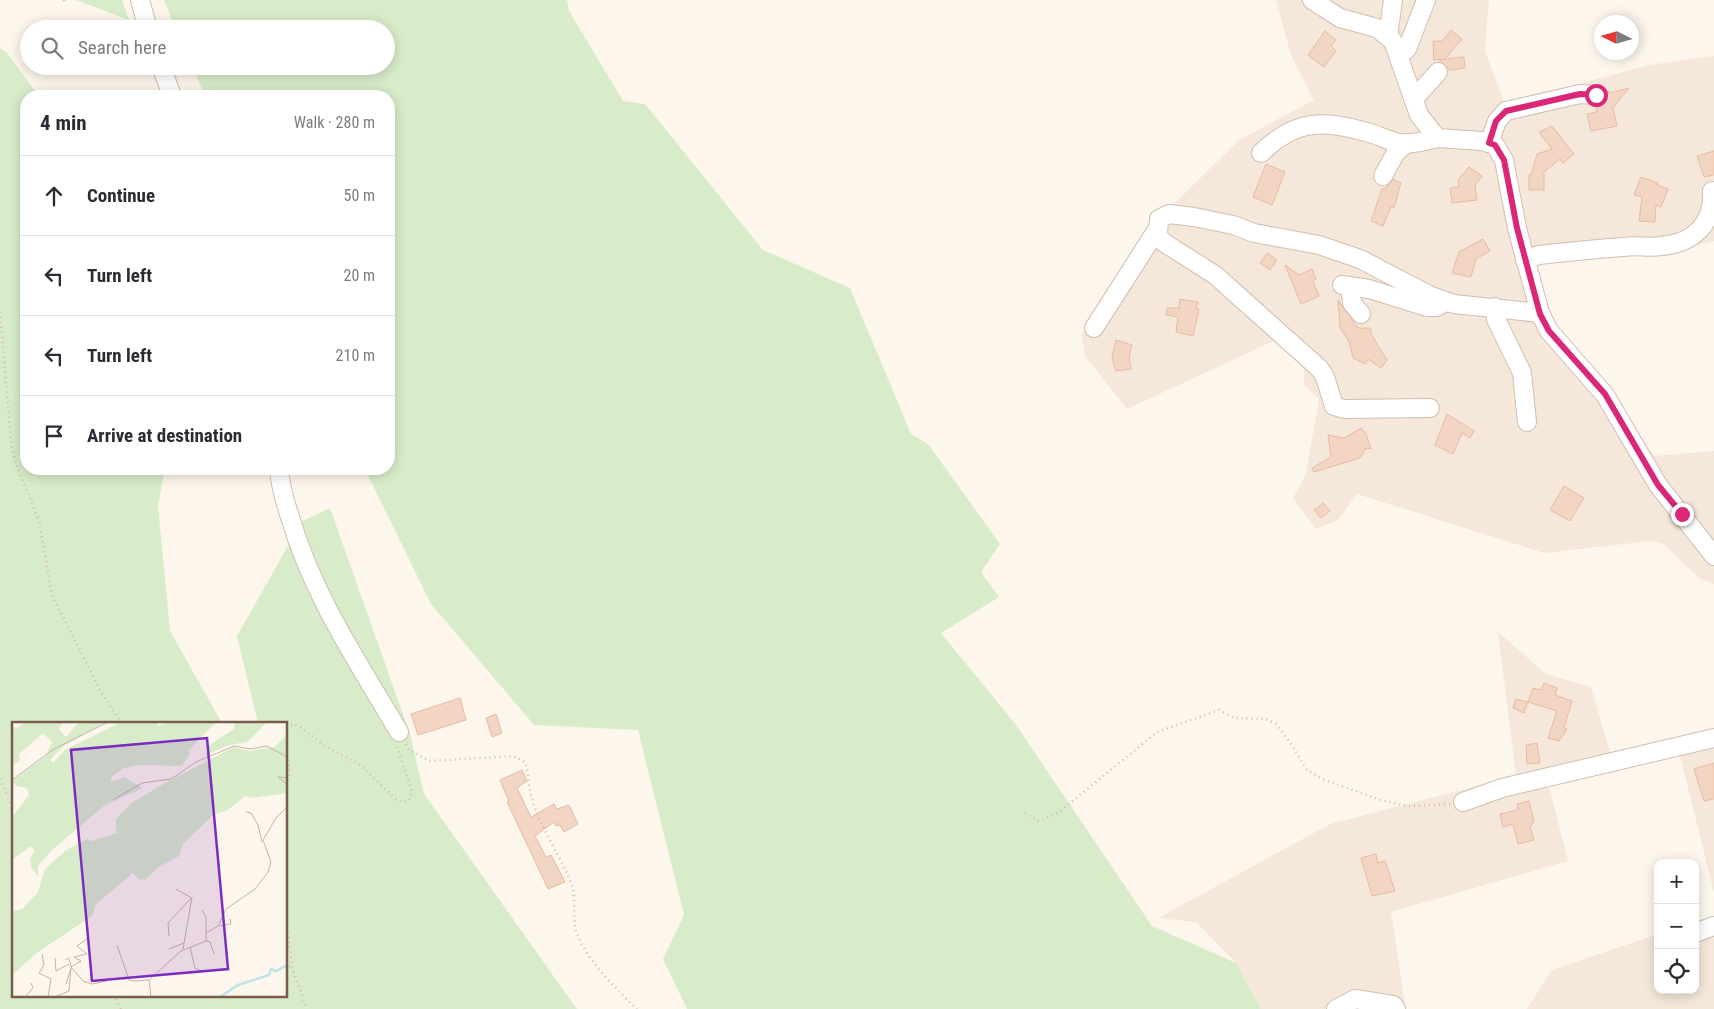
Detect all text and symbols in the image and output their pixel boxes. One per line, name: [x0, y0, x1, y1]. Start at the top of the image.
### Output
north arrow: [1594, 15, 1639, 60]
search box: [20, 20, 395, 75]
icon: search: [38, 34, 66, 62]
text: Search here: [78, 36, 166, 59]
route start: [1585, 84, 1608, 107]
text: 4 min: [40, 111, 87, 135]
text: Walk · 280 m: [294, 113, 375, 132]
icon: ahead: [40, 182, 68, 210]
text: Continue: [87, 184, 155, 207]
text: 50 m: [343, 186, 375, 205]
icon: left: [40, 262, 68, 290]
text: Turn left: [87, 264, 152, 287]
text: 20 m: [343, 266, 375, 285]
icon: left: [40, 342, 68, 370]
text: Turn left: [87, 344, 152, 367]
text: 210 m: [336, 346, 375, 365]
icon: arrive: [40, 422, 68, 450]
text: Arrive at destination: [87, 424, 242, 447]
route end: [1671, 503, 1694, 526]
inset map: [12, 722, 288, 996]
map controls: [1654, 859, 1699, 994]
button: +: [1654, 859, 1699, 904]
button: −: [1654, 904, 1699, 949]
button: locate: [1654, 949, 1699, 994]

